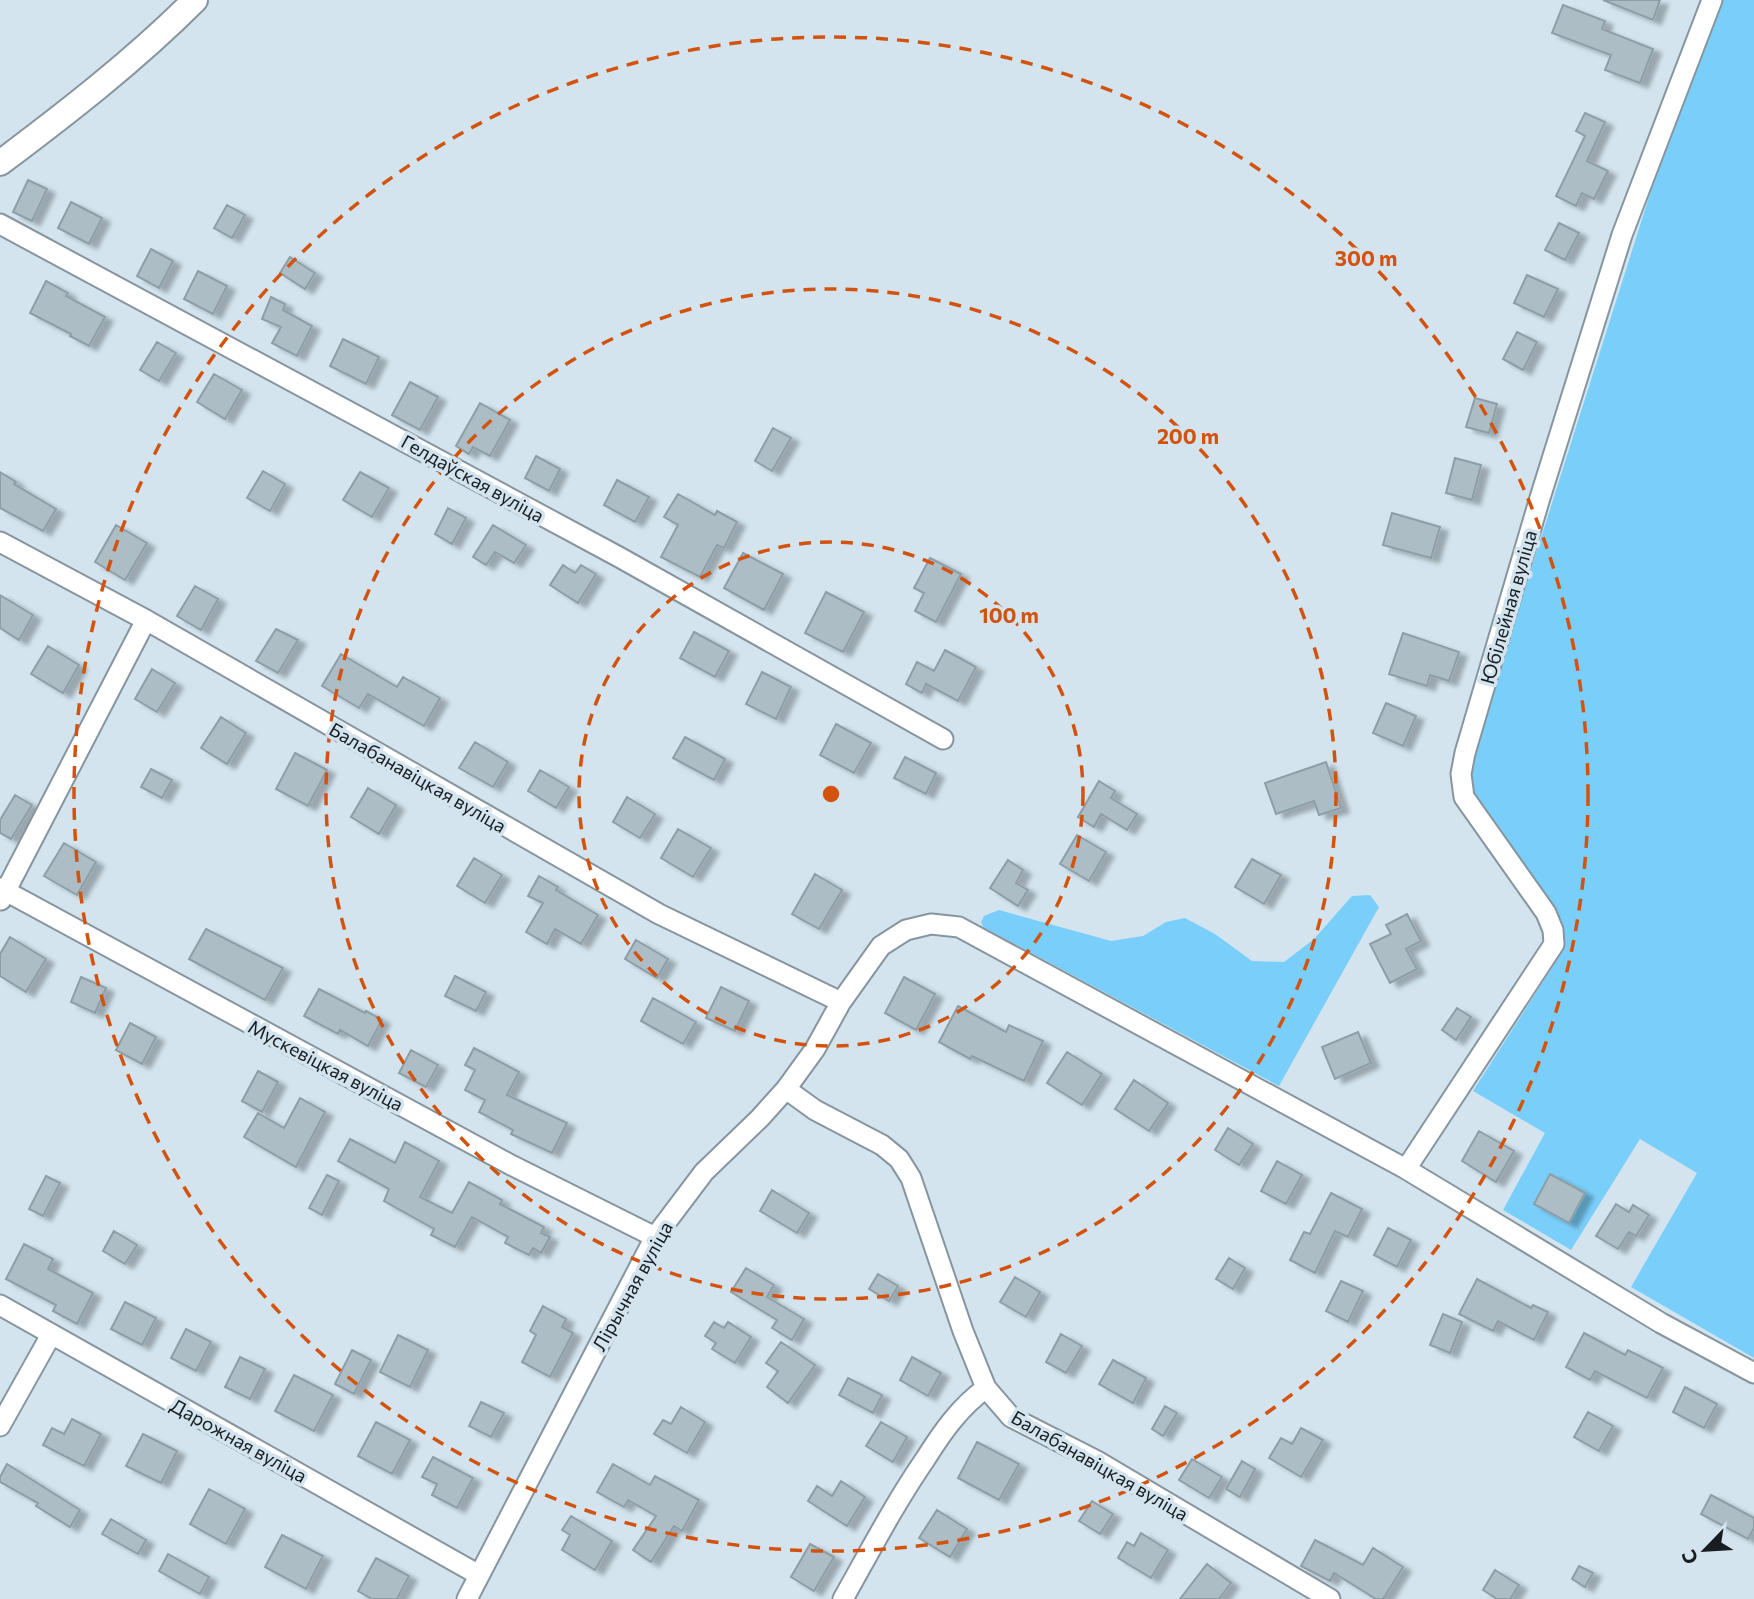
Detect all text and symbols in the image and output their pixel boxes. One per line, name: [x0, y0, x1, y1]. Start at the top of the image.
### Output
text: 300 m: [1335, 245, 1397, 270]
text: 200 m: [1157, 423, 1219, 448]
street label: Гелдаўская вуліца: [398, 429, 548, 527]
street label: Юбілейная вуліца: [1475, 527, 1541, 687]
text: 100 m: [979, 602, 1039, 627]
street label: Балабанавіцкая вуліца: [326, 717, 510, 837]
centre of rings: [819, 782, 843, 806]
street label: Мускевіцкая вуліца: [245, 1015, 407, 1115]
street label: Лірычная вуліца: [587, 1217, 677, 1355]
street label: Дарожная вуліца: [167, 1393, 311, 1487]
street label: Балабанавіцкая вуліца: [1008, 1405, 1192, 1525]
north arrow: [1670, 1515, 1740, 1585]
text: С: [1676, 1547, 1702, 1568]

